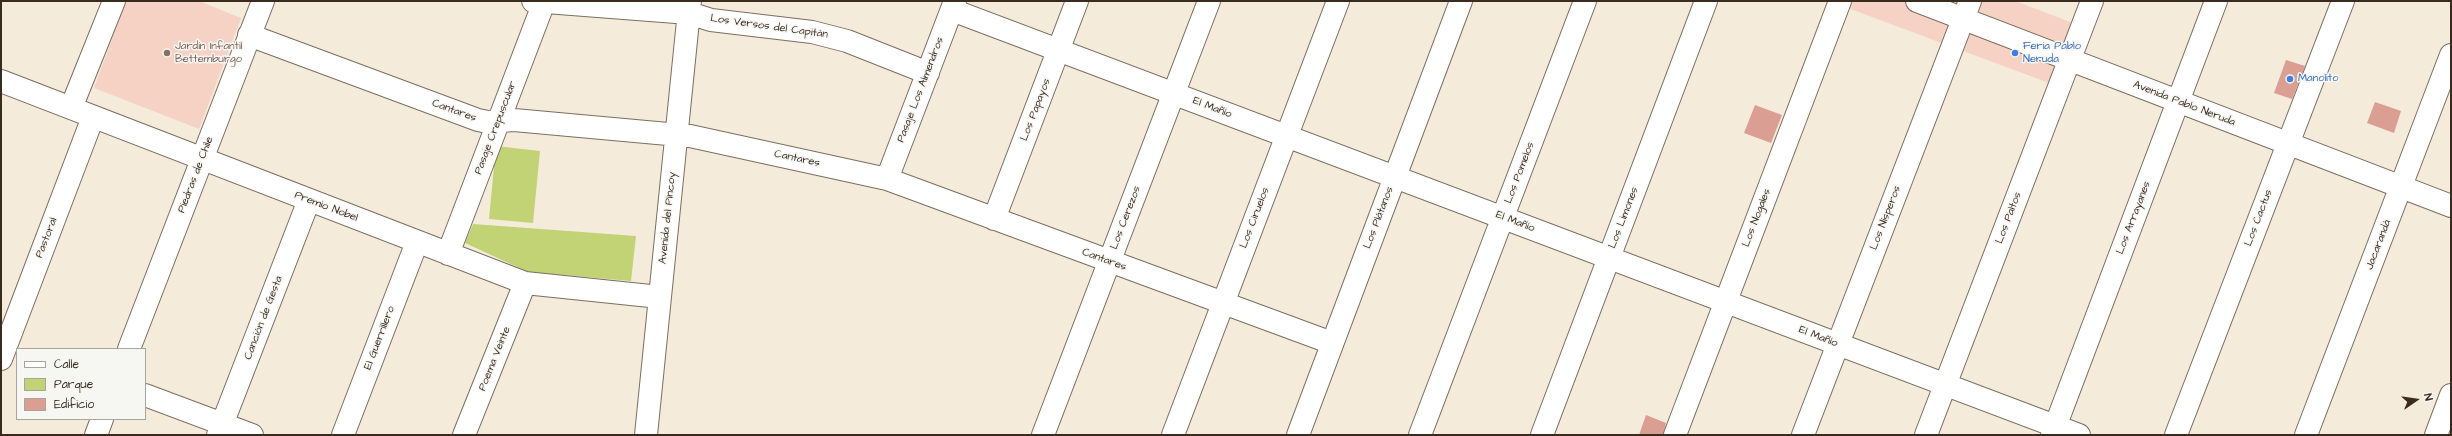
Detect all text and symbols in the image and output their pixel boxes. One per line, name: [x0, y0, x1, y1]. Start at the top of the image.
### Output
street label: Los Versos del Capitán: [709, 12, 829, 42]
street label: Pasaje Los Almendros: [895, 35, 947, 145]
place label: Jardín Infantil Bettemburgo: [175, 40, 242, 66]
place label: Feria Pablo Neruda: [2023, 40, 2081, 66]
marker: Jardín Infantil Bettemburgo: [162, 48, 172, 58]
marker: Feria Pablo Neruda: [2010, 48, 2020, 58]
place label: Manolito: [2298, 72, 2338, 86]
marker: Manolito: [2285, 74, 2295, 84]
street label: Los Papayos: [1018, 77, 1054, 143]
street label: Avenida Pablo Neruda: [2131, 78, 2237, 130]
street label: Pasaje Crepuscular: [472, 79, 520, 177]
street label: El Mañío: [1191, 95, 1233, 121]
street label: Cantares: [430, 97, 478, 125]
street label: Piedras de Chile: [175, 135, 217, 215]
street label: Los Pomelos: [1502, 140, 1538, 206]
street label: Cantares: [773, 148, 821, 170]
street label: Avenida del Pincoy: [657, 171, 679, 265]
street label: Los Arrayanes: [2114, 180, 2154, 256]
street label: Los Nísperos: [1868, 184, 1904, 252]
street label: Los Cerezos: [1108, 185, 1144, 251]
street label: Los Plátanos: [1361, 185, 1397, 251]
street label: Los Limones: [1606, 185, 1642, 251]
street label: Los Ciruelos: [1237, 186, 1273, 250]
street label: Los Nogales: [1740, 187, 1774, 249]
street label: Los Cactus: [2242, 188, 2276, 248]
street label: Premio Nobel: [292, 189, 360, 225]
street label: Los Paltos: [1993, 190, 2025, 246]
street label: El Mañío: [1494, 209, 1536, 235]
street label: Pastoral: [33, 216, 61, 260]
street label: Jacarandá: [2363, 218, 2395, 272]
street label: Cantares: [1080, 246, 1128, 274]
street label: Canción de Gesta: [242, 274, 286, 362]
street label: El Guerrillero: [362, 304, 398, 372]
street label: El Mañío: [1797, 324, 1839, 350]
street label: Poema Veinte: [476, 325, 514, 393]
legend: [16, 348, 146, 420]
text: Calle: [54, 356, 79, 373]
text: Parque: [54, 376, 93, 393]
north arrow: [2396, 380, 2436, 420]
text: N: [2420, 392, 2436, 402]
text: Edificio: [54, 396, 94, 413]

